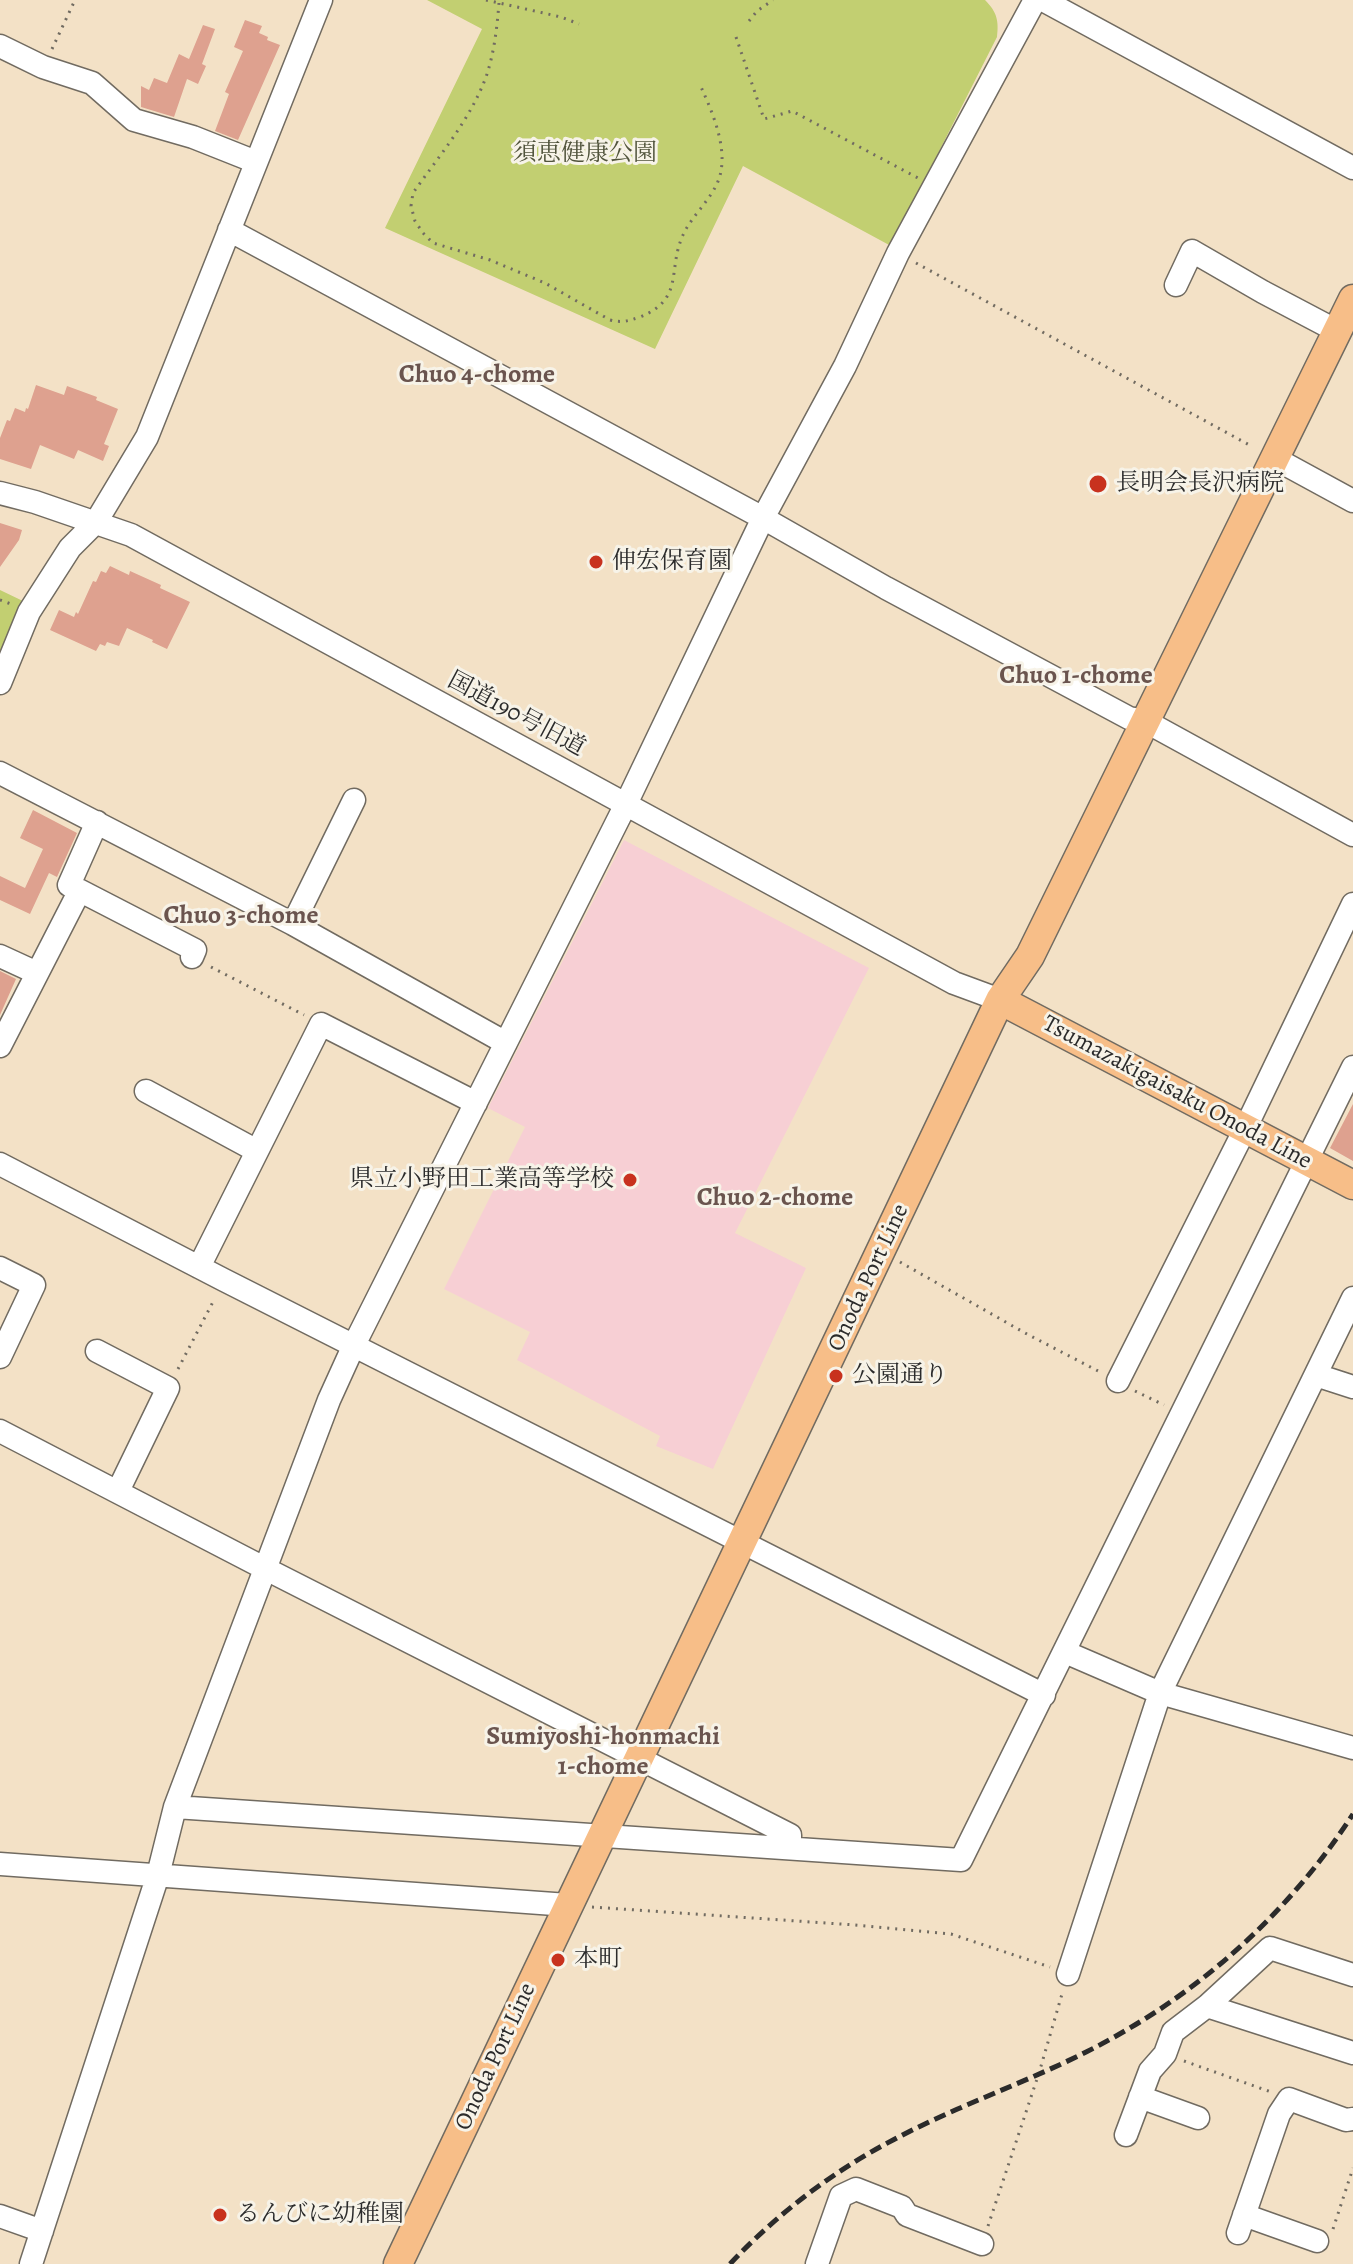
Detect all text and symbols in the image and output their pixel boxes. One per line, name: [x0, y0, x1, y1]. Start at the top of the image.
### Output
park label: 須恵健康公園: [513, 140, 657, 168]
district label: Chuo 4-chome: [399, 360, 555, 392]
place label: 長明会長沢病院: [1116, 470, 1284, 498]
marker: 長明会長沢病院: [1087, 473, 1109, 495]
place label: 伸宏保育園: [612, 548, 732, 576]
marker: 伸宏保育園: [587, 553, 605, 571]
district label: Chuo 1-chome: [999, 661, 1153, 693]
street label: 国道190号旧道: [442, 667, 590, 763]
district label: Chuo 3-chome: [163, 901, 319, 933]
street label: Tsumazakigaisaku Onoda Line: [1038, 1010, 1316, 1176]
place label: 県立小野田工業高等学校: [350, 1166, 614, 1194]
marker: 県立小野田工業高等学校: [621, 1171, 639, 1189]
district label: Chuo 2-chome: [697, 1183, 853, 1215]
street label: Onoda Port Line: [822, 1200, 916, 1356]
place label: 公園通り: [852, 1362, 948, 1390]
marker: 公園通り: [827, 1367, 845, 1385]
district label: Sumiyoshi-honmachi 1-chome: [486, 1722, 720, 1784]
place label: 本町: [574, 1946, 622, 1974]
marker: 本町: [549, 1951, 567, 1969]
street label: Onoda Port Line: [449, 1979, 543, 2135]
place label: るんびに幼稚園: [236, 2201, 404, 2229]
marker: るんびに幼稚園: [211, 2206, 229, 2224]

